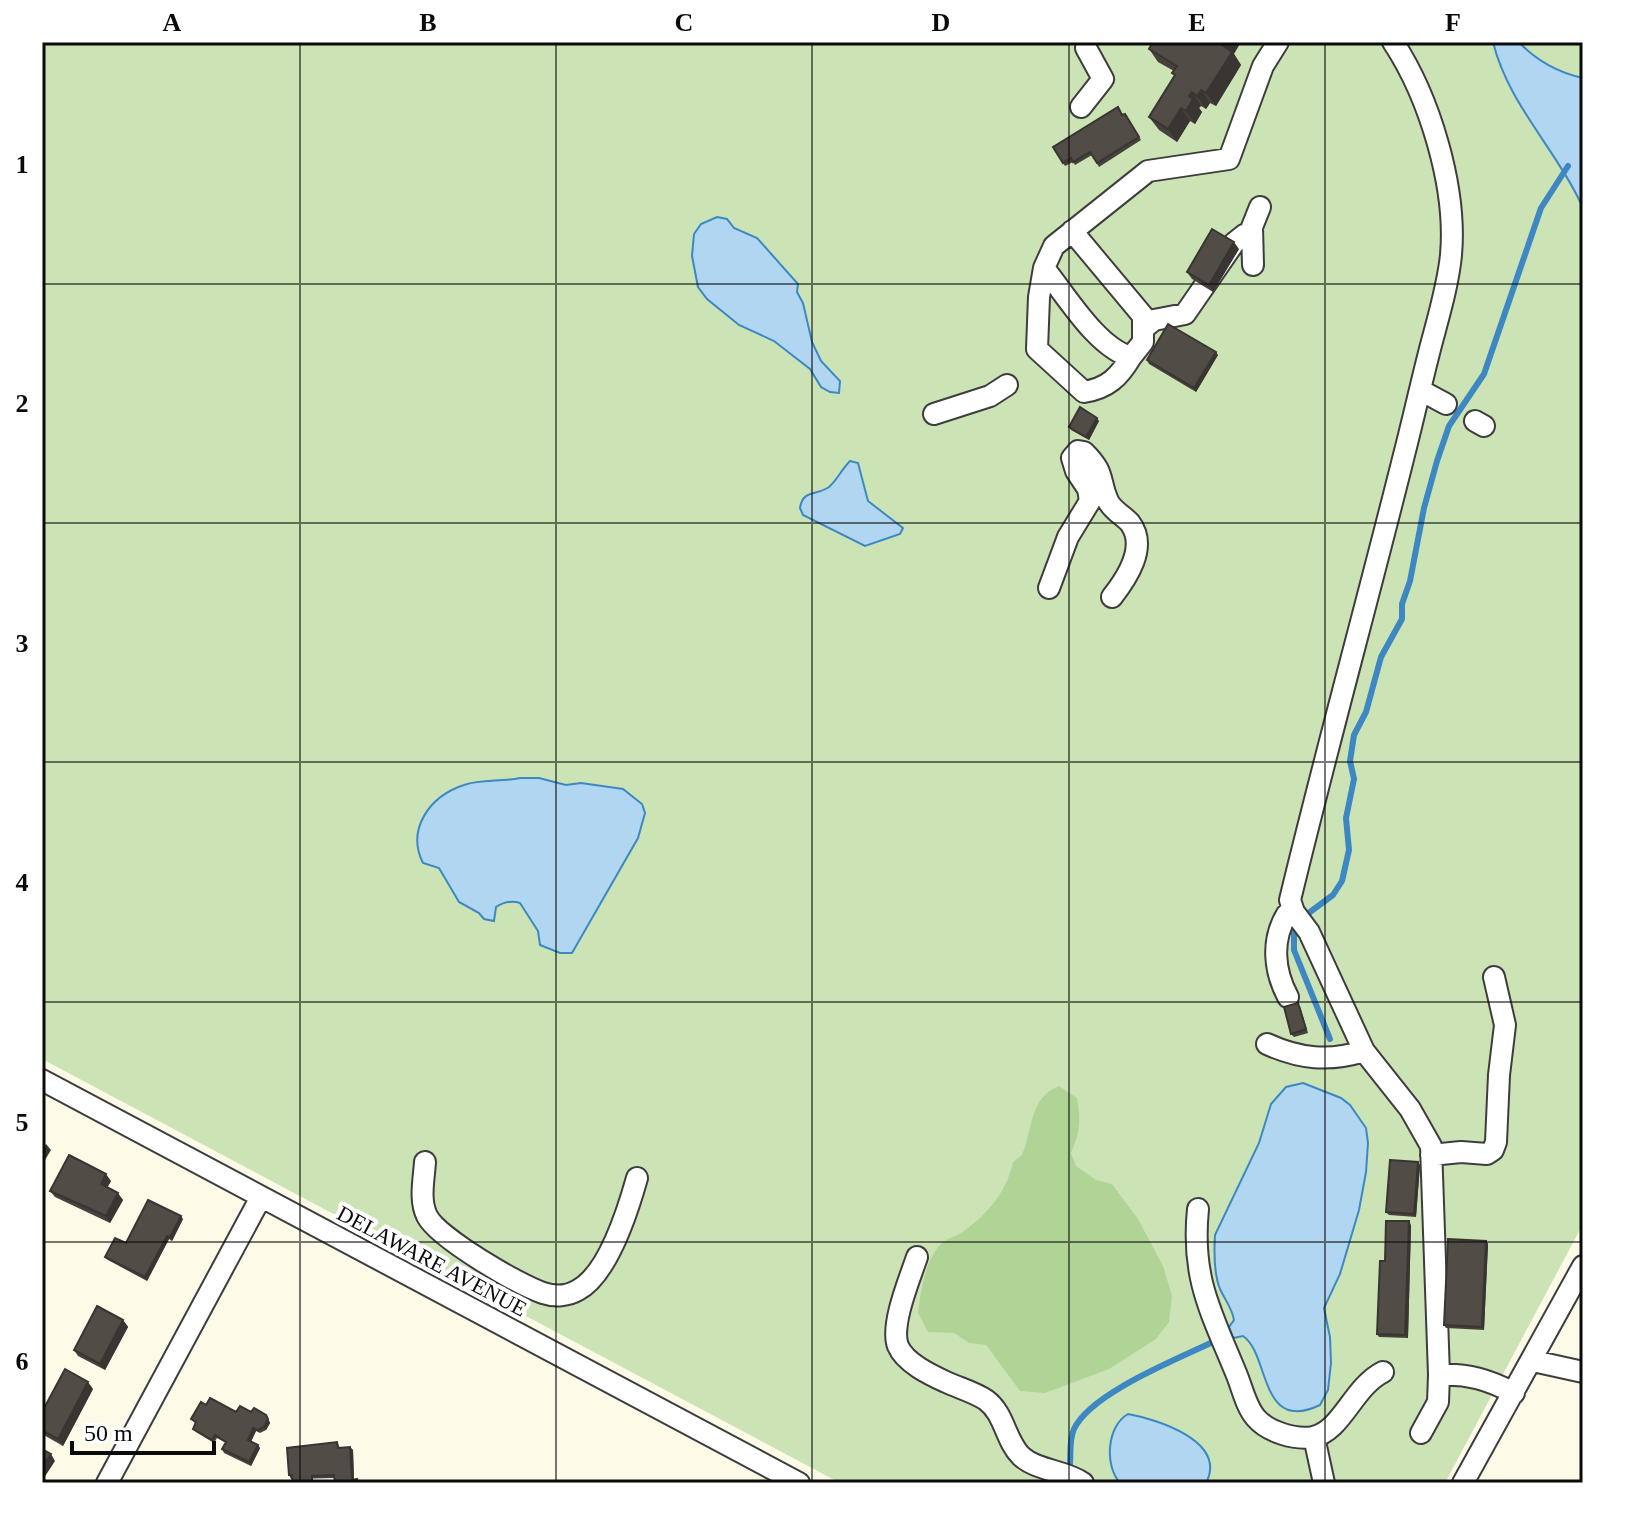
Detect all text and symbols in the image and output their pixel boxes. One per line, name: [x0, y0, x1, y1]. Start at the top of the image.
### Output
text: A: [163, 8, 182, 37]
text: B: [419, 8, 437, 37]
text: C: [675, 8, 693, 37]
text: D: [932, 8, 950, 37]
text: E: [1188, 8, 1206, 37]
text: F: [1445, 8, 1461, 37]
text: 1: [16, 150, 29, 179]
text: 2: [16, 389, 29, 418]
text: 3: [16, 629, 29, 658]
text: 4: [16, 868, 29, 897]
text: 5: [16, 1108, 29, 1137]
street label: DELAWARE AVENUE: [333, 1200, 531, 1322]
text: 6: [16, 1347, 29, 1376]
scale bar: [72, 1405, 214, 1455]
text: 50 m: [84, 1420, 133, 1446]

